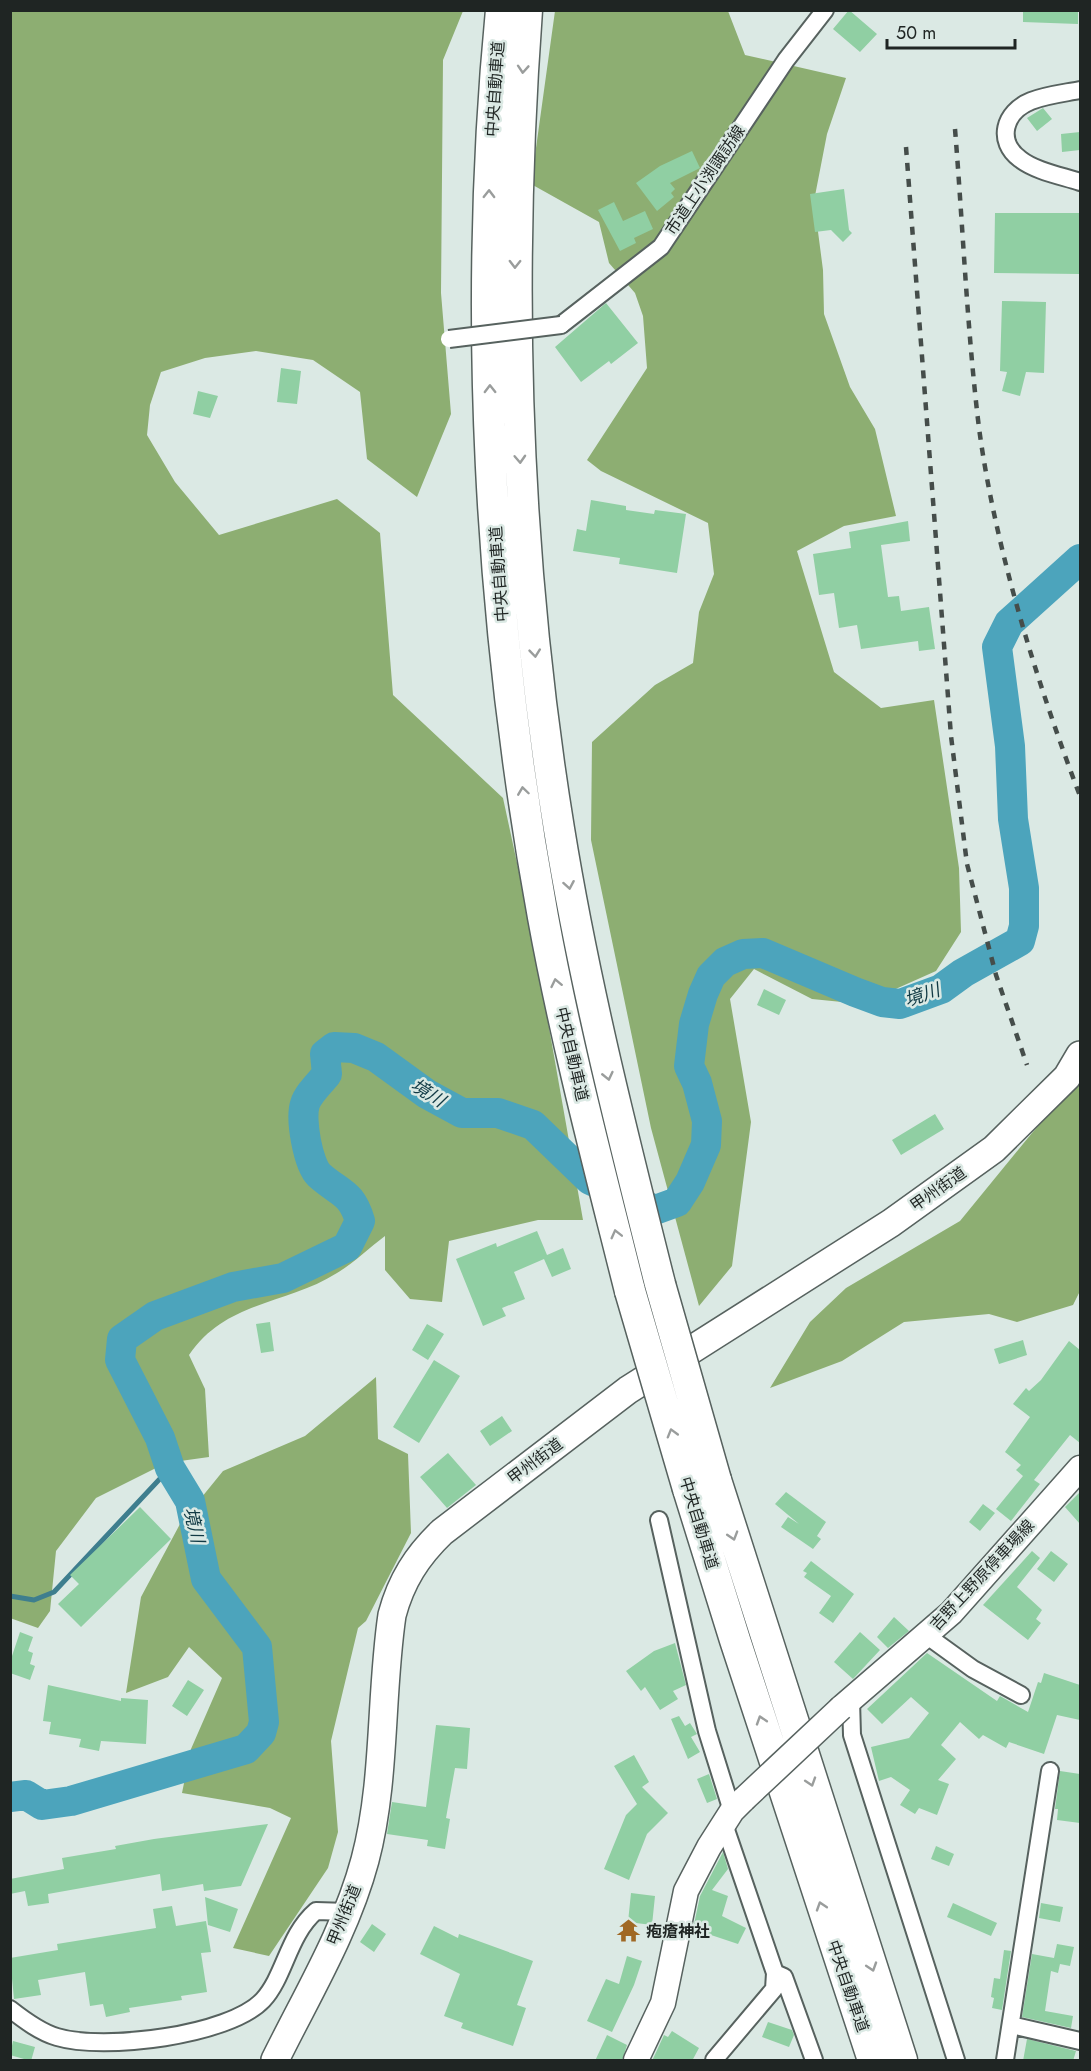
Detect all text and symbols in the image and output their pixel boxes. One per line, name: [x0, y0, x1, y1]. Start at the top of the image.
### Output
scale bar: [887, 12, 1014, 50]
text: 50 m: [896, 20, 936, 46]
street label: 中央自動車道: [480, 40, 510, 138]
one-way arrow: [516, 64, 529, 73]
street label: 市道上小渕諏訪線: [660, 121, 750, 239]
one-way arrow: [483, 190, 495, 199]
one-way arrow: [509, 259, 522, 268]
one-way arrow: [484, 385, 496, 394]
one-way arrow: [513, 454, 526, 463]
street label: 中央自動車道: [484, 525, 514, 623]
one-way arrow: [528, 648, 541, 658]
one-way arrow: [517, 786, 529, 796]
one-way arrow: [562, 880, 575, 890]
water label: 境川: [901, 976, 945, 1013]
one-way arrow: [550, 978, 563, 988]
street label: 中央自動車道: [550, 1005, 594, 1103]
one-way arrow: [601, 1071, 614, 1081]
water label: 境川: [406, 1072, 452, 1115]
street label: 甲州街道: [905, 1161, 971, 1217]
one-way arrow: [611, 1229, 623, 1240]
one-way arrow: [667, 1428, 679, 1439]
street label: 甲州街道: [503, 1433, 567, 1489]
street label: 中央自動車道: [674, 1474, 724, 1572]
water label: 境川: [177, 1505, 211, 1547]
street label: 吉野上野原停車場線: [924, 1514, 1040, 1636]
one-way arrow: [726, 1530, 738, 1541]
one-way arrow: [756, 1715, 768, 1726]
one-way arrow: [804, 1776, 817, 1787]
street label: 甲州街道: [321, 1881, 367, 1949]
one-way arrow: [816, 1901, 828, 1912]
temple icon: 疱瘡神社: [615, 1918, 641, 1944]
place label: 疱瘡神社: [646, 1920, 710, 1943]
street label: 中央自動車道: [821, 1937, 875, 2035]
one-way arrow: [864, 1961, 877, 1972]

